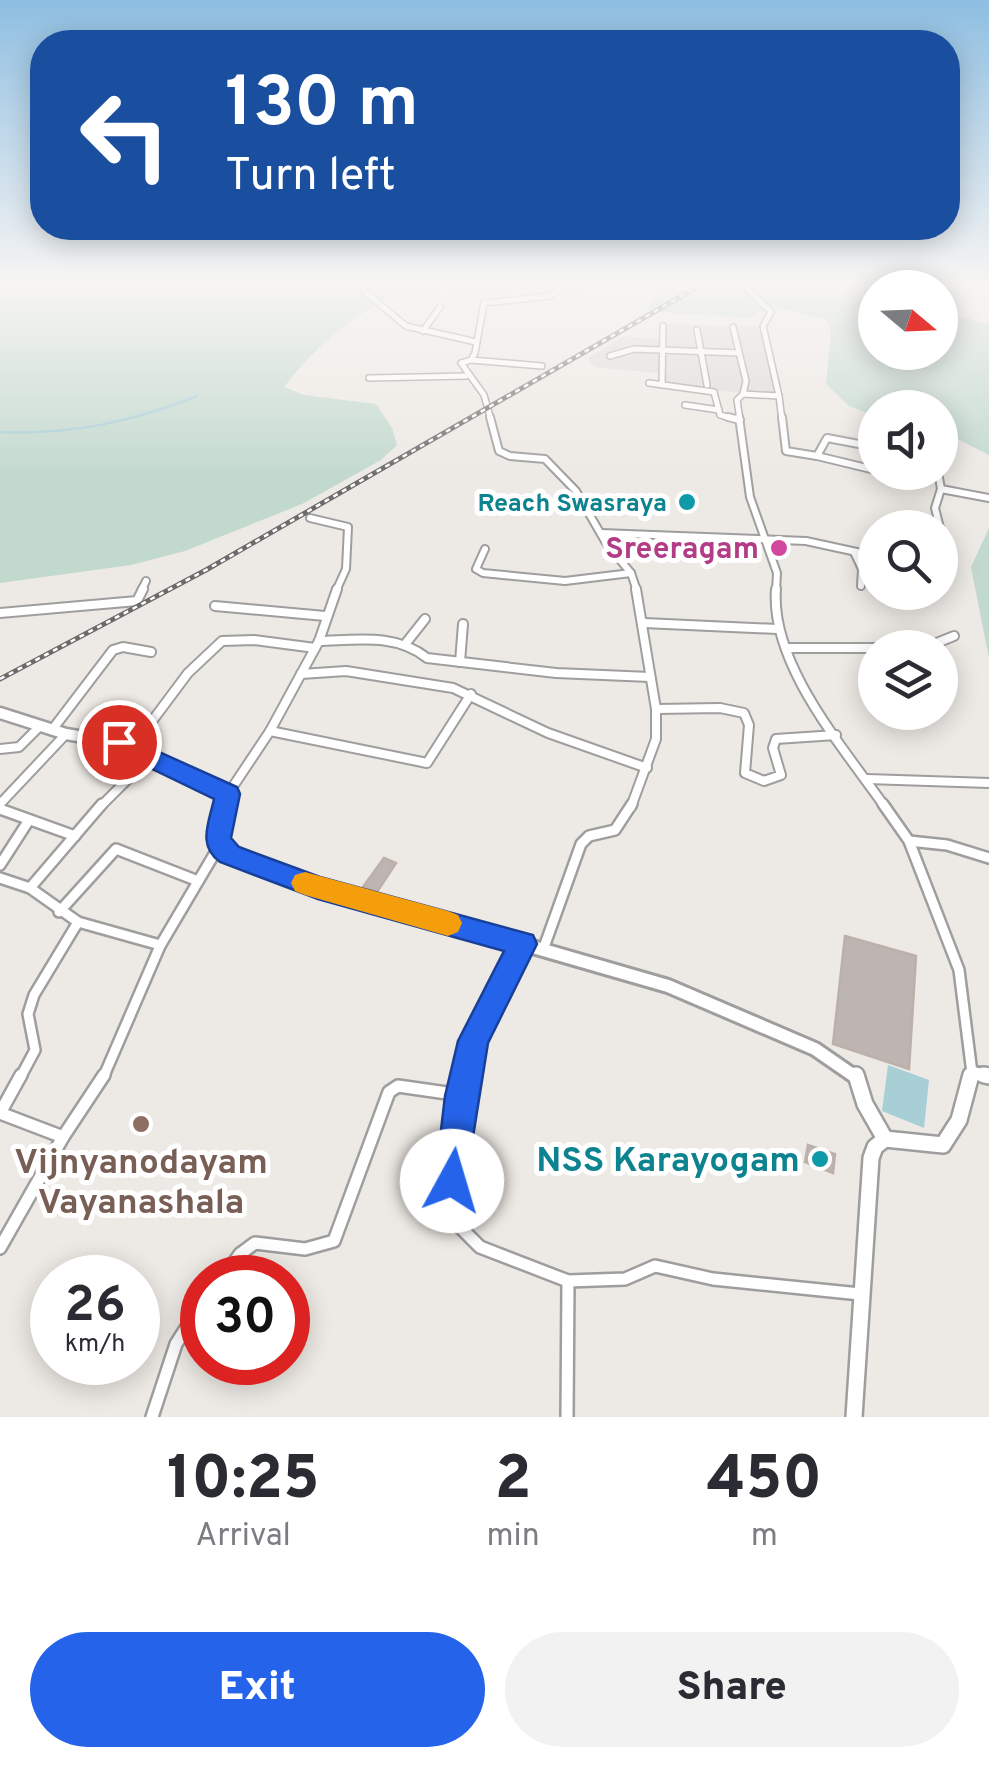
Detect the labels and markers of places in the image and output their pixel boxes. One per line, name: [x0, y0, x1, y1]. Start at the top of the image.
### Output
place label: Reach Swasraya: [478, 489, 667, 521]
marker: Reach Swasraya: [676, 491, 698, 513]
place label: Sreeragam: [605, 532, 759, 569]
marker: Sreeragam: [768, 537, 790, 559]
pin: [77, 700, 162, 785]
marker: Vijnyanodayam Vayanashala: [130, 1113, 152, 1135]
place label: NSS Karayogam: [536, 1140, 800, 1184]
place label: Vijnyanodayam Vayanashala: [14, 1142, 268, 1226]
marker: NSS Karayogam: [809, 1148, 831, 1170]

